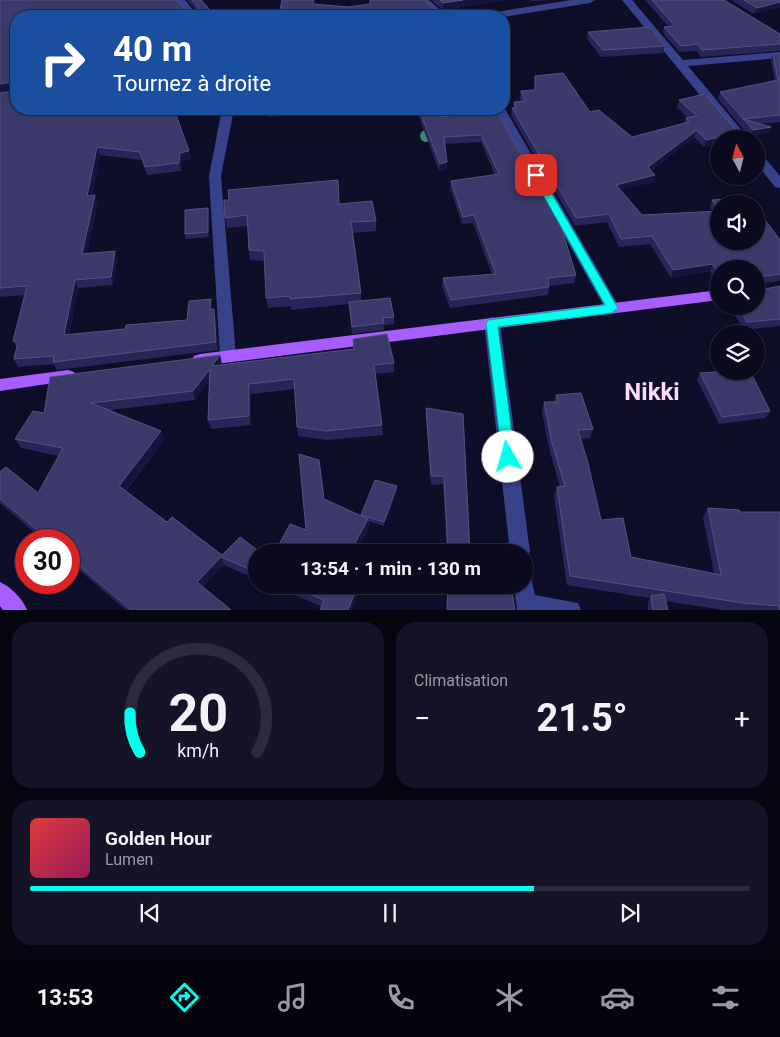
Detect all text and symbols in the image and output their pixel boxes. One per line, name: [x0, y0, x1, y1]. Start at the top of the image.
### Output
text: 40 m: [113, 29, 192, 70]
icon: right: [30, 30, 95, 95]
text: Tournez à droite: [113, 71, 271, 96]
north arrow: [710, 130, 765, 185]
map controls: [710, 130, 765, 380]
pin: [515, 154, 557, 196]
icon: arrive: [522, 161, 550, 189]
button: sound: [710, 195, 765, 250]
button: search: [710, 260, 765, 315]
button: layers: [710, 325, 765, 380]
district label: Nikki: [624, 378, 680, 406]
position arrow: [481, 430, 533, 482]
speed limit sign: 30: [15, 529, 80, 594]
text: 13:54 · 1 min · 130 m: [300, 557, 481, 580]
text: Climatisation: [414, 671, 508, 690]
text: 20: [168, 683, 228, 744]
text: 21.5°: [536, 696, 628, 740]
text: −: [414, 702, 430, 735]
text: +: [734, 702, 750, 735]
text: km/h: [177, 740, 219, 761]
text: Golden Hour: [105, 827, 212, 850]
text: Lumen: [105, 850, 153, 869]
icon: previous: [136, 899, 164, 927]
icon: pause: [376, 899, 404, 927]
icon: next: [616, 899, 644, 927]
icon: directions: [167, 980, 202, 1015]
icon: music: [275, 980, 310, 1015]
icon: phone: [383, 980, 418, 1015]
icon: climate: [492, 980, 527, 1015]
icon: car: [600, 980, 635, 1015]
icon: filters: [708, 980, 743, 1015]
text: 13:53: [37, 985, 93, 1010]

